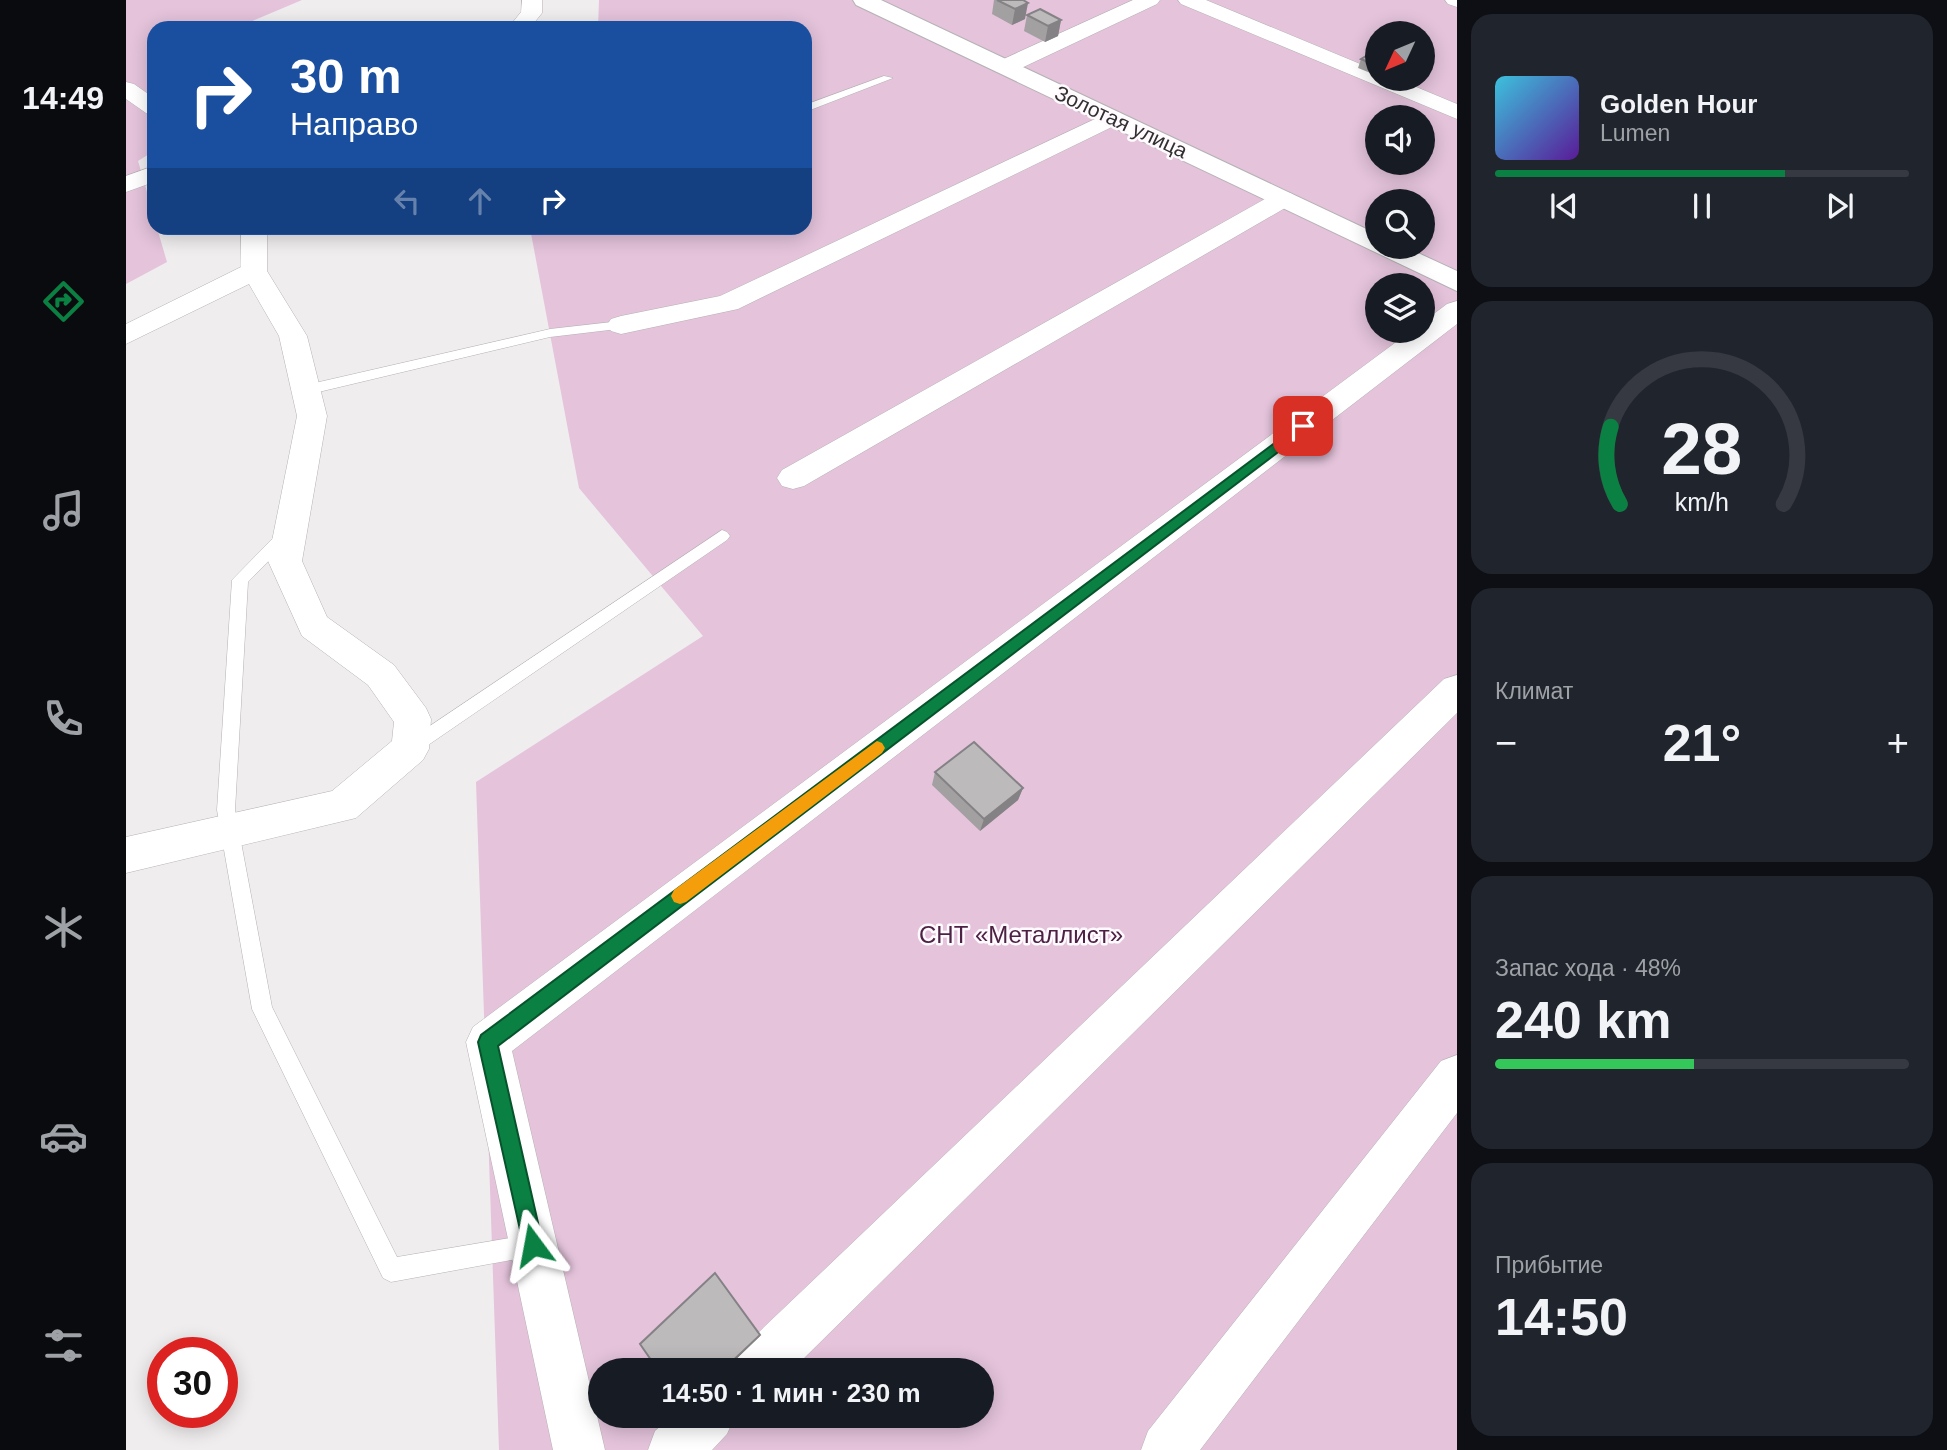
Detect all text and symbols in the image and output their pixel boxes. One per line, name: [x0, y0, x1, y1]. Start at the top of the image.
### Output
north arrow: [1365, 21, 1435, 91]
map controls: [1365, 21, 1435, 343]
icon: right: [175, 49, 266, 140]
text: 30 m: [290, 49, 402, 103]
text: 14:49: [22, 80, 104, 116]
street label: Золотая улица: [1051, 81, 1191, 162]
text: Golden Hour: [1600, 89, 1757, 119]
button: sound: [1365, 105, 1435, 175]
text: Направо: [290, 106, 418, 142]
text: Lumen: [1600, 120, 1670, 146]
icon: left: [388, 182, 426, 220]
icon: ahead: [461, 182, 499, 220]
icon: right: [534, 182, 572, 220]
icon: previous: [1545, 187, 1583, 225]
icon: pause: [1683, 187, 1721, 225]
icon: next: [1821, 187, 1859, 225]
button: search: [1365, 189, 1435, 259]
button: layers: [1365, 273, 1435, 343]
icon: directions: [39, 277, 88, 326]
pin: [1273, 396, 1333, 456]
icon: arrive: [1284, 407, 1322, 445]
text: 28: [1662, 408, 1742, 489]
icon: music: [39, 486, 88, 535]
text: km/h: [1675, 488, 1729, 516]
text: Климат: [1495, 678, 1573, 704]
icon: phone: [39, 694, 88, 743]
text: 21°: [1663, 714, 1741, 772]
text: −: [1495, 722, 1517, 764]
text: +: [1887, 722, 1909, 764]
icon: climate: [39, 903, 88, 952]
park label: СНТ «Металлист»: [919, 921, 1123, 948]
text: Запас хода · 48%: [1495, 955, 1681, 981]
text: 240 km: [1495, 991, 1671, 1049]
icon: car: [39, 1112, 88, 1161]
position arrow: [496, 1208, 570, 1282]
text: Прибытие: [1495, 1252, 1603, 1278]
text: 14:50: [1495, 1288, 1628, 1346]
icon: filters: [39, 1321, 88, 1370]
speed limit sign: 30: [147, 1337, 238, 1428]
text: 14:50 · 1 мин · 230 m: [661, 1378, 921, 1408]

